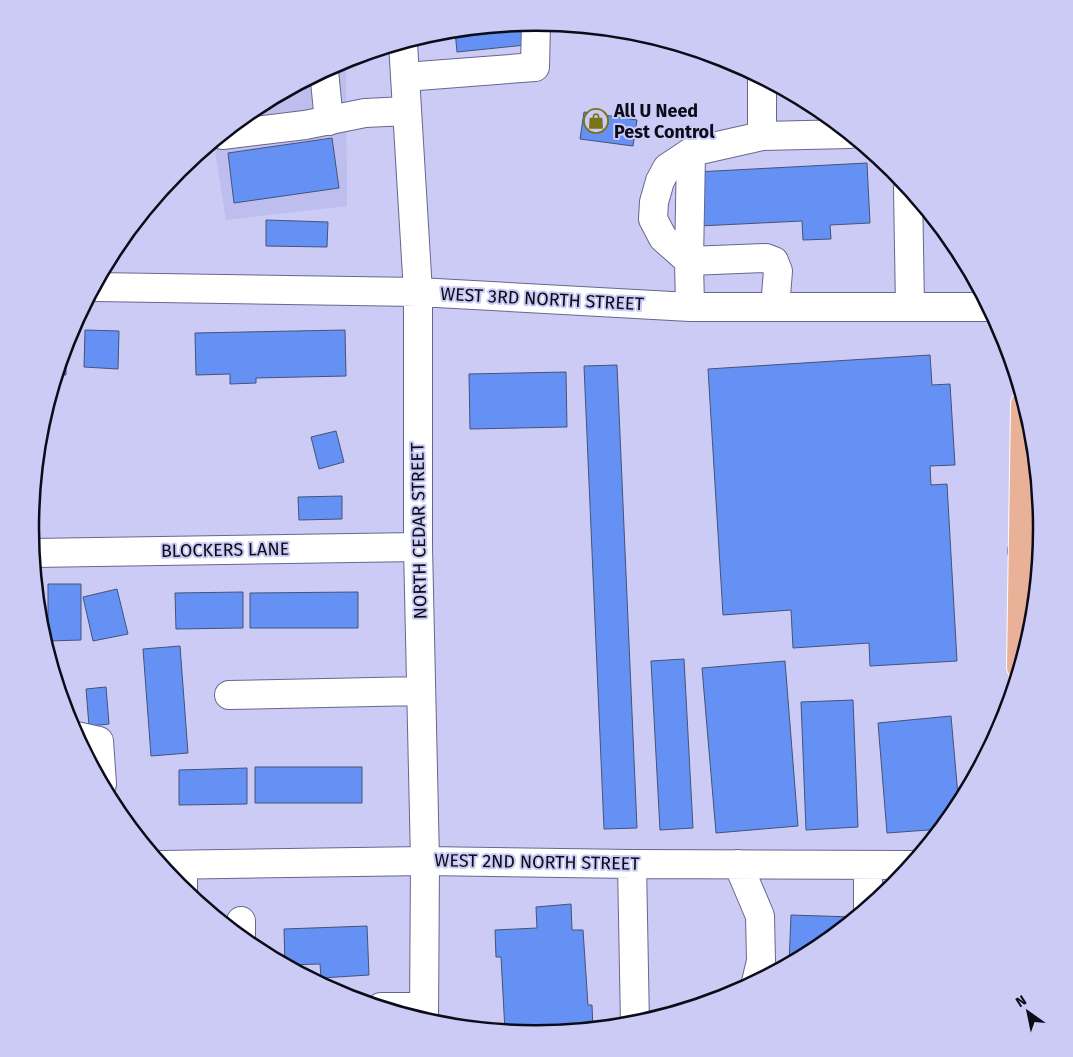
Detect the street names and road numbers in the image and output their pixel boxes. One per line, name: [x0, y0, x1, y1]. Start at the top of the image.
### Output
street label: WEST 3RD NORTH STREET: [440, 283, 645, 315]
street label: NORTH CEDAR STREET: [406, 442, 432, 620]
street label: BLOCKERS LANE: [161, 538, 289, 562]
street label: WEST 2ND NORTH STREET: [434, 849, 640, 875]

